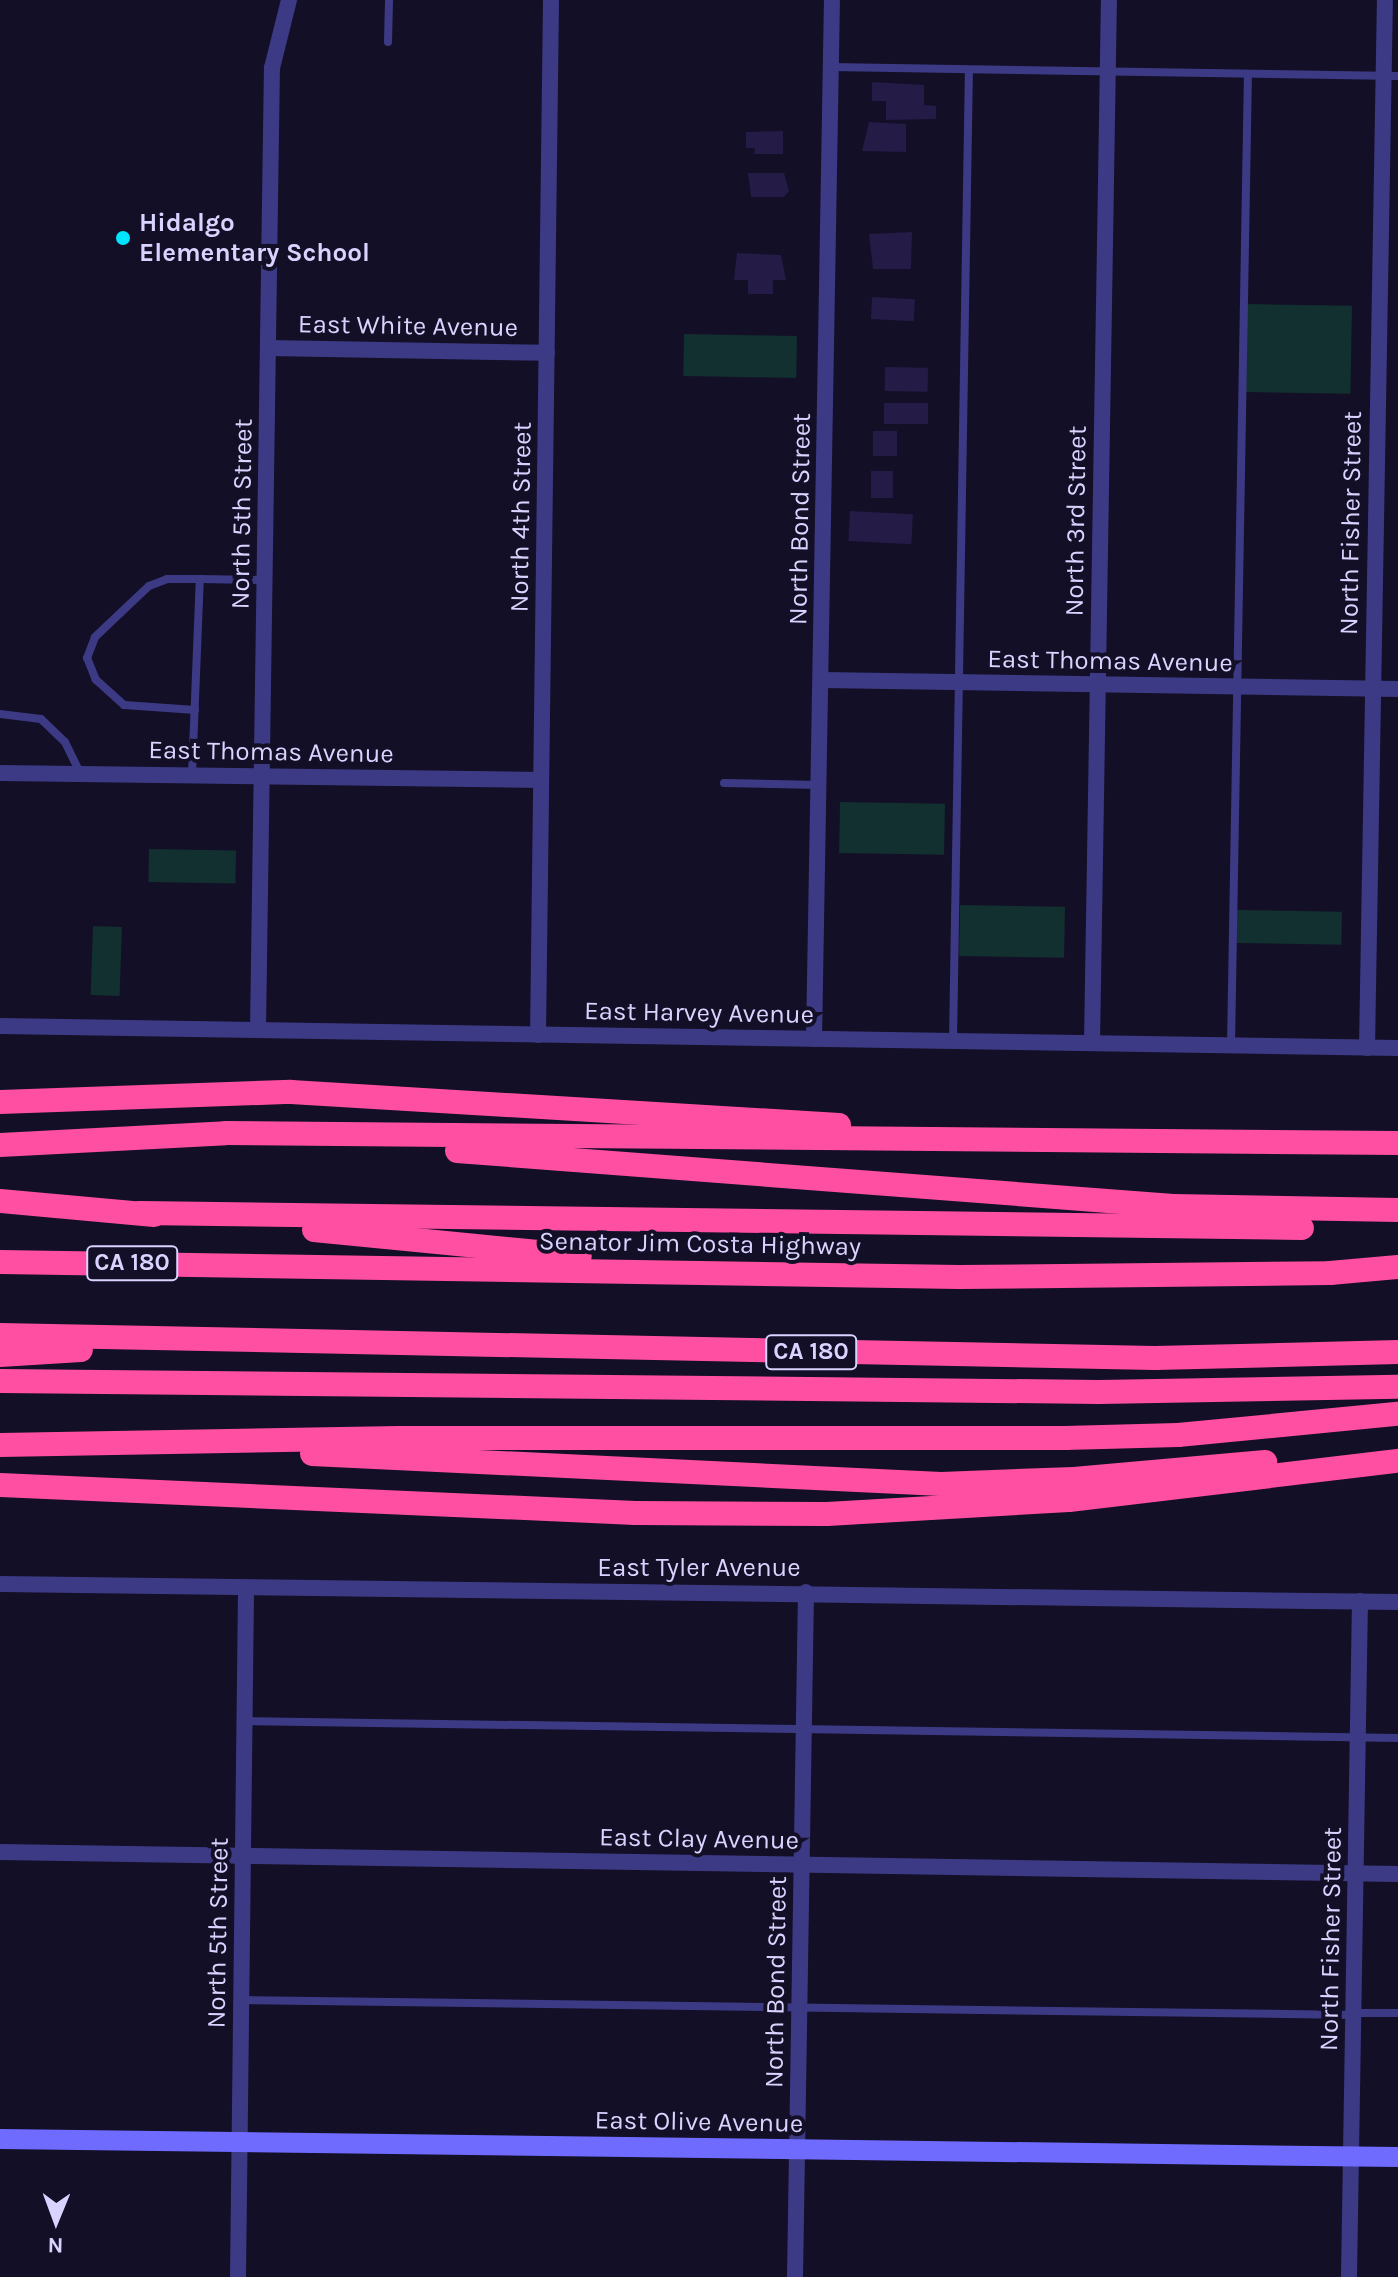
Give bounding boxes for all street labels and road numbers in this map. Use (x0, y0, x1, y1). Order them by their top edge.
street label: East White Avenue (298, 308, 518, 344)
street label: North Fisher Street (1333, 411, 1369, 635)
street label: North Bond Street (783, 413, 817, 625)
street label: North 5th Street (225, 418, 259, 610)
street label: North 4th Street (504, 421, 538, 613)
street label: North 3rd Street (1059, 425, 1093, 617)
street label: East Thomas Avenue (987, 643, 1233, 679)
street label: East Thomas Avenue (148, 734, 394, 770)
street label: East Harvey Avenue (584, 995, 814, 1031)
street label: Senator Jim Costa Highway (539, 1226, 861, 1262)
road number: CA 180 (86, 1243, 178, 1283)
road number: CA 180 (765, 1332, 857, 1372)
street label: East Tyler Avenue (597, 1552, 801, 1584)
street label: East Clay Avenue (599, 1822, 799, 1856)
street label: North Fisher Street (1313, 1827, 1349, 2051)
street label: North 5th Street (201, 1837, 235, 2029)
street label: North Bond Street (759, 1876, 793, 2088)
street label: East Olive Avenue (594, 2105, 804, 2139)

